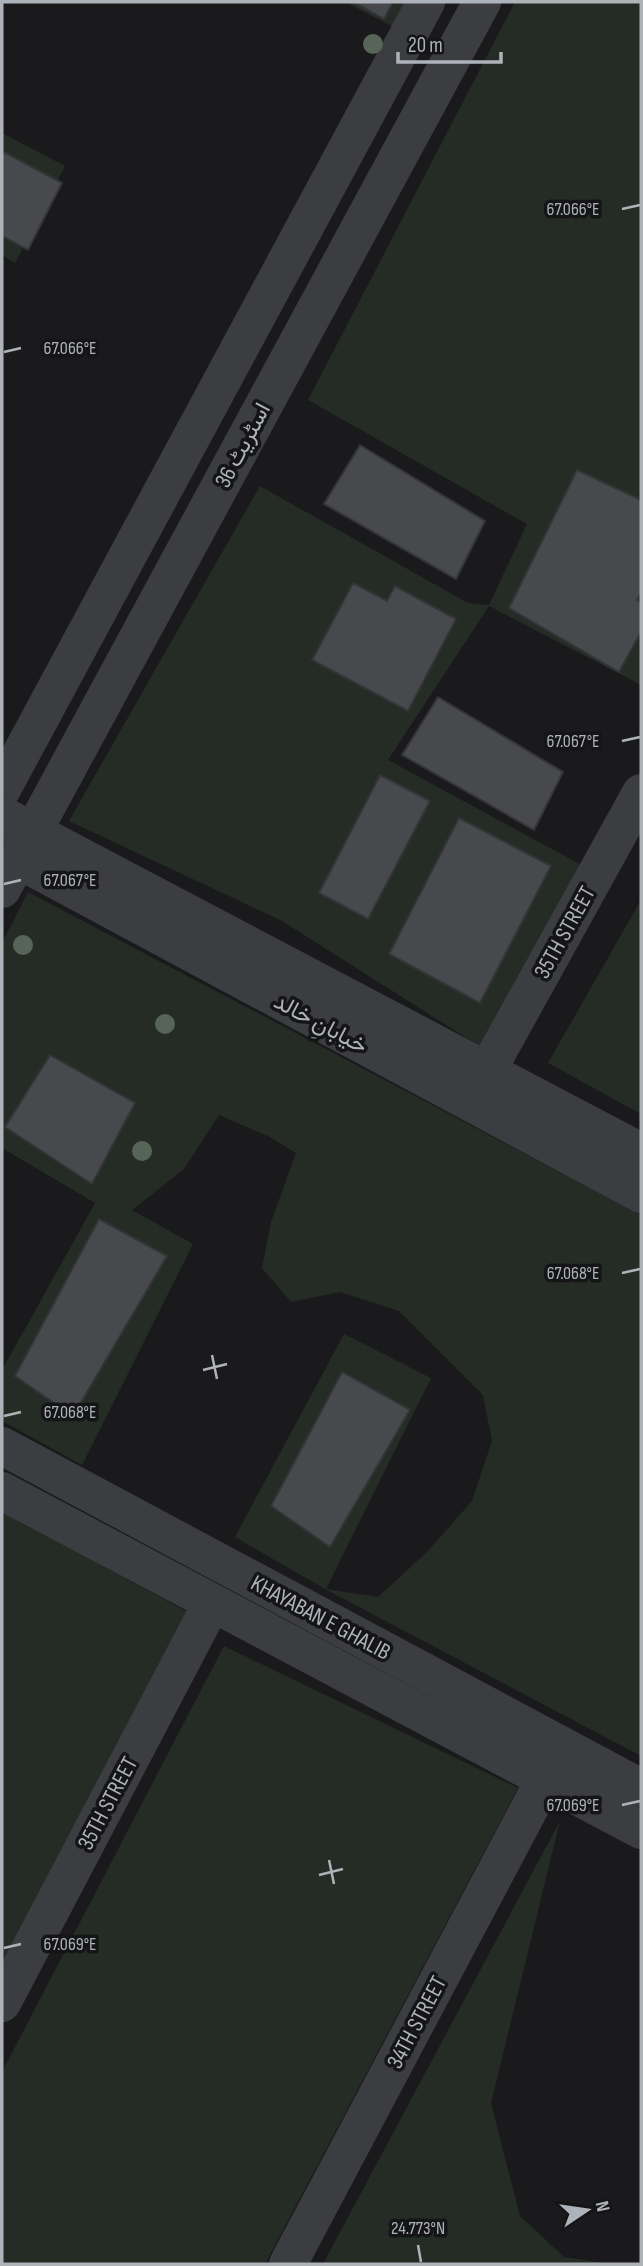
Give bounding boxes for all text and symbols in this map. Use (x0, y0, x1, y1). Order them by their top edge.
scale bar (398, 21, 501, 65)
text: 20 m (408, 33, 443, 58)
text: 67.066°E (547, 199, 599, 220)
text: 67.066°E (44, 338, 96, 359)
street label: اسٹریٹ 36 (209, 398, 277, 493)
text: 67.067°E (547, 731, 599, 752)
text: 67.067°E (44, 870, 96, 891)
street label: 35TH STREET (528, 881, 602, 984)
street label: خیابانِ خالد (267, 988, 372, 1063)
text: 67.068°E (547, 1263, 599, 1284)
text: 67.068°E (44, 1402, 96, 1423)
street label: KHAYABAN E GHALIB (246, 1569, 395, 1666)
street label: 35TH STREET (72, 1752, 144, 1855)
text: 67.069°E (547, 1795, 599, 1816)
text: 67.069°E (44, 1934, 96, 1955)
street label: 34TH STREET (381, 1971, 453, 2074)
north arrow (552, 2175, 622, 2245)
text: N (590, 2199, 614, 2214)
text: 24.773°N (391, 2218, 445, 2239)

